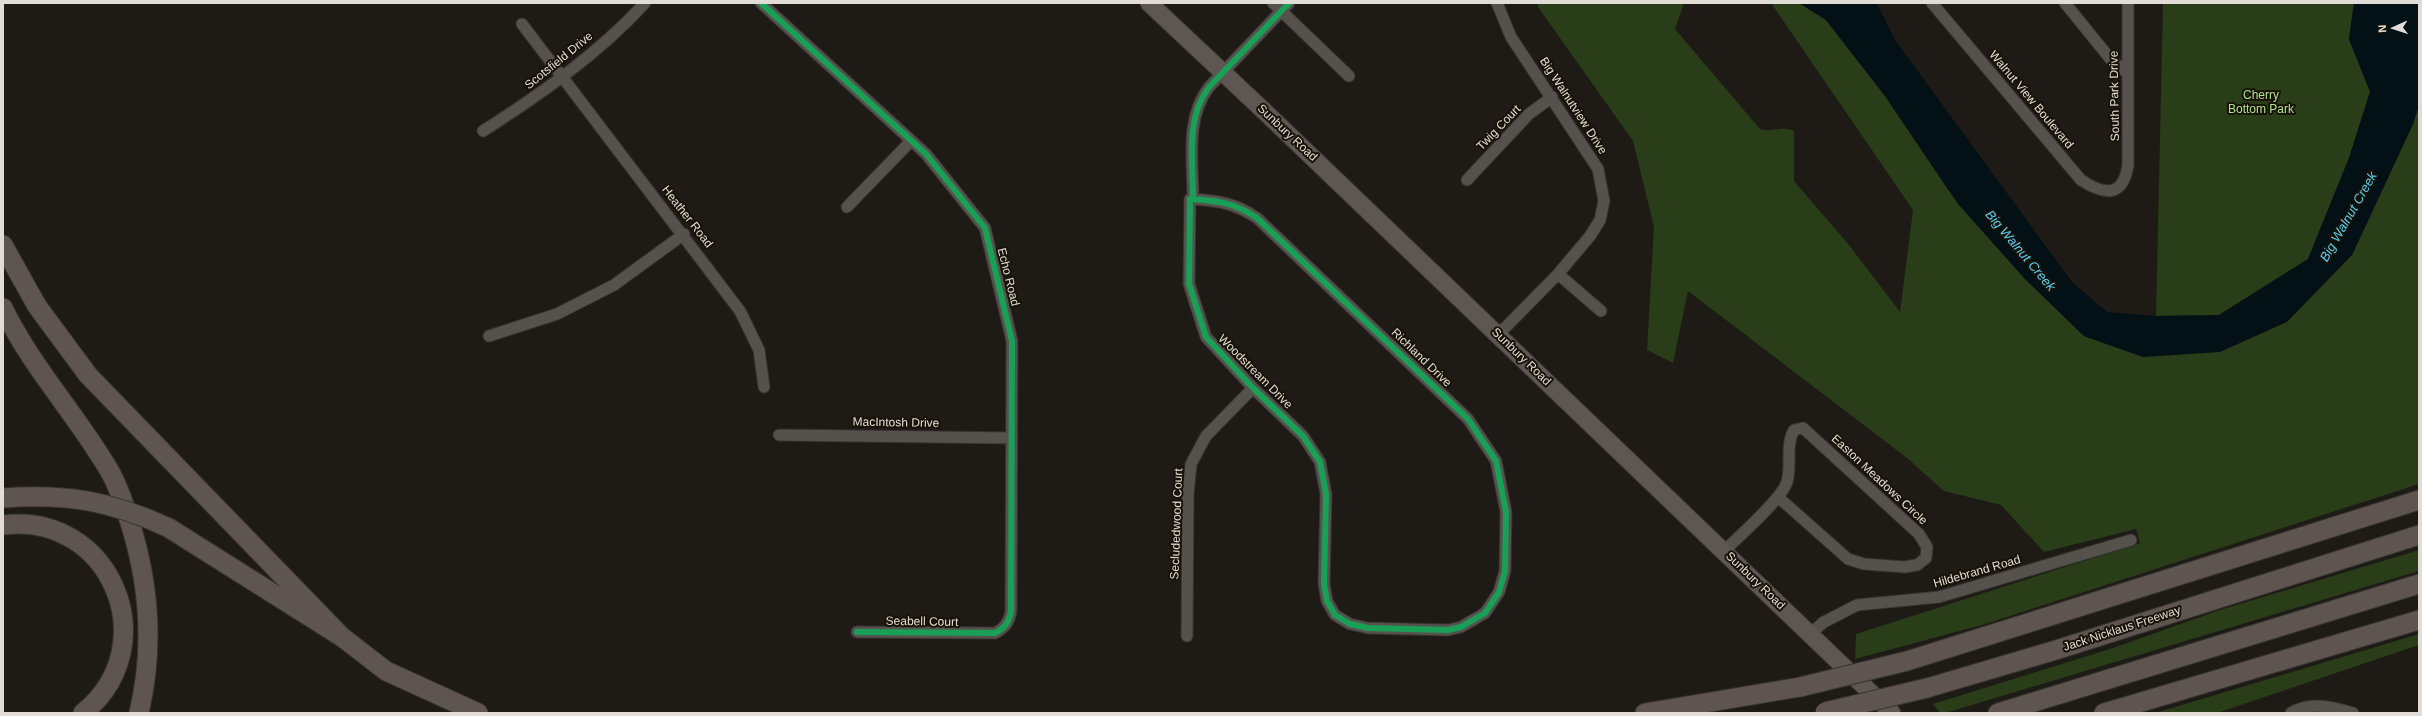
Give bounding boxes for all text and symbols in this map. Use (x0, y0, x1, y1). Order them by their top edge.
north arrow (2374, 8, 2414, 48)
text: N (2376, 24, 2388, 33)
street label: Scotsfield Drive (522, 29, 596, 93)
street label: Walnut View Boulevard (1986, 48, 2076, 152)
street label: South Park Drive (2107, 51, 2123, 141)
street label: Big Walnutview Drive (1536, 55, 1610, 157)
park label: Cherry Bottom Park (2228, 89, 2294, 117)
street label: Sunbury Road (1254, 102, 1320, 164)
street label: Twig Court (1474, 102, 1524, 154)
water label: Big Walnut Creek (2317, 169, 2381, 265)
street label: Heather Road (658, 183, 716, 251)
water label: Big Walnut Creek (1982, 207, 2058, 295)
street label: Echo Road (994, 246, 1022, 308)
street label: Sunbury Road (1488, 325, 1554, 389)
street label: Richland Drive (1388, 326, 1454, 390)
street label: Woodstream Drive (1215, 332, 1295, 412)
street label: MacIntosh Drive (853, 415, 939, 431)
street label: Easton Meadows Circle (1828, 432, 1930, 528)
street label: Secludedwood Court (1168, 468, 1186, 580)
street label: Sunbury Road (1722, 549, 1788, 613)
street label: Hildebrand Road (1932, 553, 2022, 591)
street label: Jack Nicklaus Freeway (2061, 603, 2183, 655)
street label: Seabell Court (886, 614, 958, 630)

